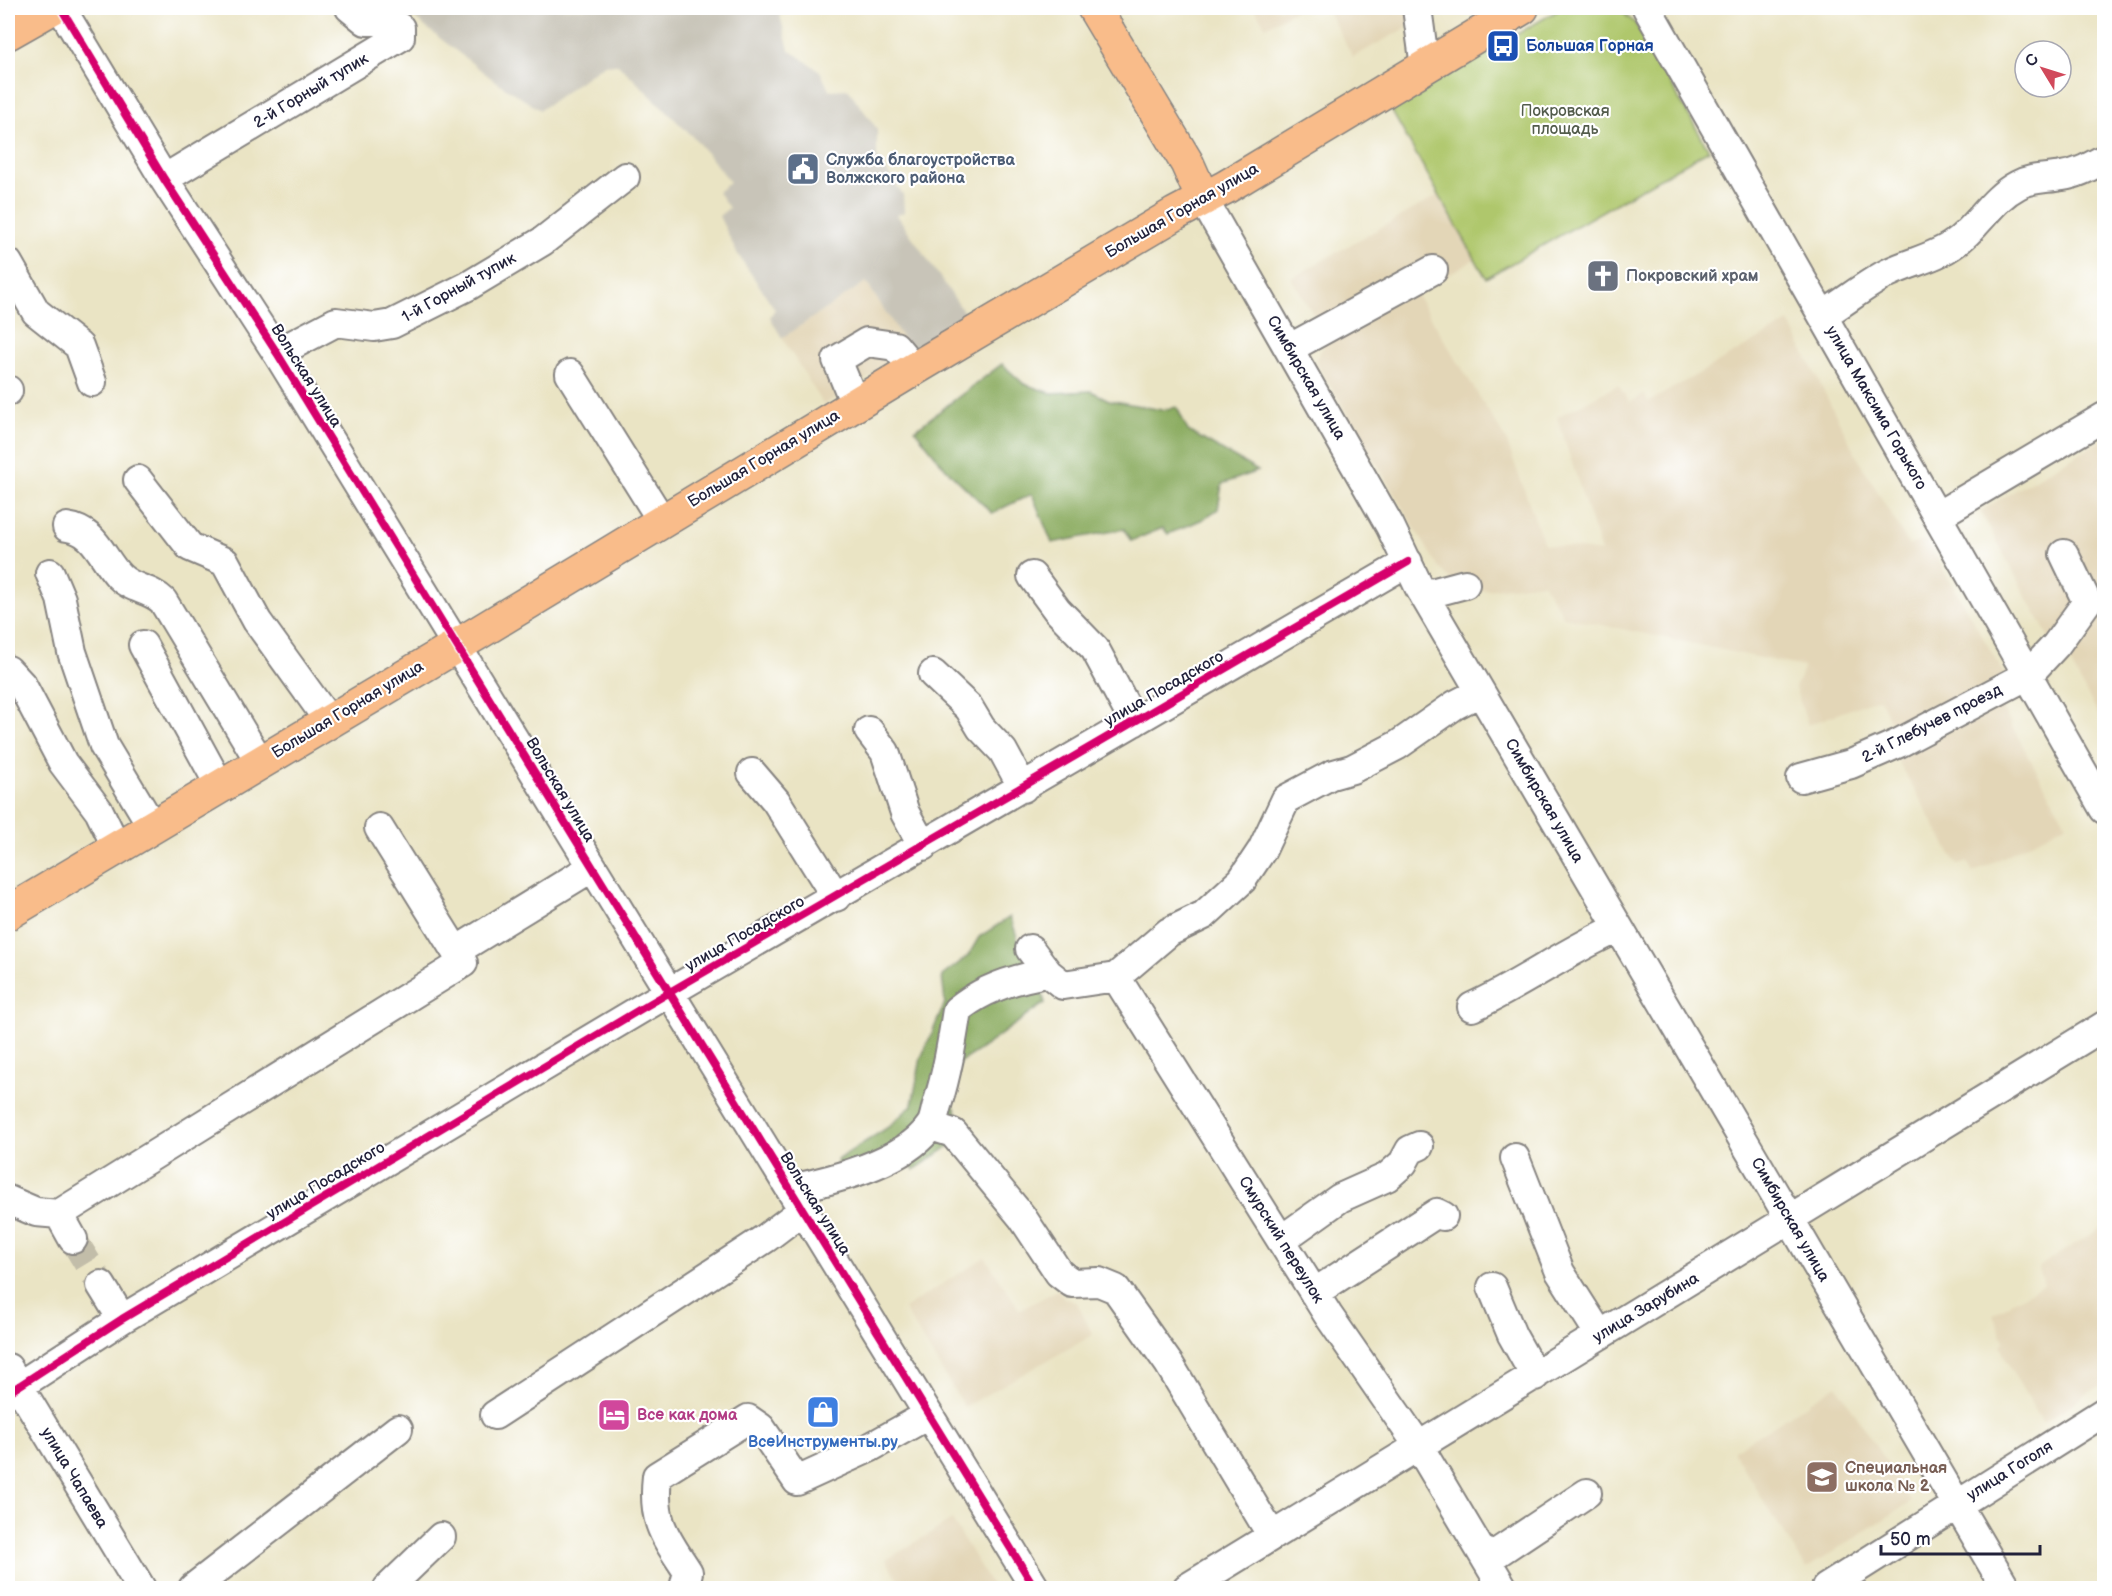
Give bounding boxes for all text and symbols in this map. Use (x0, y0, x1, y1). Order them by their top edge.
bus stop icon: Большая Горная (1485, 28, 1521, 64)
place label: Большая Горная (1526, 37, 1654, 56)
north arrow (2013, 39, 2073, 99)
street label: 2-й Горный тупик (250, 49, 372, 133)
text: С (2021, 50, 2043, 71)
park label: Покровская площадь (1520, 102, 1610, 139)
public building icon: Служба благоустройства Волжского района (785, 151, 821, 187)
place label: Служба благоустройства Волжского района (826, 151, 1015, 188)
street label: Большая Горная улица (1102, 159, 1262, 263)
street label: 1-й Горный тупик (399, 249, 520, 327)
church icon: Покровский храм (1585, 258, 1621, 294)
place label: Покровский храм (1626, 267, 1759, 286)
street label: Симбирская улица (1263, 313, 1350, 444)
street label: Вольская улица (267, 321, 346, 432)
street label: улица Максима Горького (1821, 323, 1931, 493)
street label: Большая Горная улица (685, 406, 844, 512)
street label: улица Посадского (1101, 647, 1227, 731)
street label: Большая Горная улица (269, 657, 428, 763)
street label: 2-й Глебучев проезд (1859, 680, 2005, 768)
street label: Вольская улица (521, 734, 599, 846)
street label: Симбирская улица (1501, 736, 1588, 867)
street label: улица Посадского (682, 892, 808, 976)
street label: улица Посадского (263, 1138, 389, 1224)
street label: Вольская улица (776, 1149, 855, 1260)
street label: Симбирская улица (1747, 1155, 1834, 1286)
street label: Смурский переулок (1234, 1173, 1328, 1307)
street label: улица Зарубина (1590, 1269, 1703, 1347)
shop icon: ВсеИнструменты.ру (805, 1394, 841, 1430)
hotel icon: Все как дома (596, 1397, 632, 1433)
place label: Все как дома (637, 1406, 738, 1425)
street label: улица Чапаева (36, 1424, 112, 1532)
place label: ВсеИнструменты.ру (748, 1433, 898, 1452)
street label: улица Гоголя (1963, 1437, 2057, 1505)
school or university icon: Специальная школа № 2 (1804, 1459, 1840, 1495)
place label: Специальная школа № 2 (1845, 1459, 1947, 1496)
scale bar (1881, 1518, 2040, 1556)
text: 50 m (1890, 1529, 1931, 1550)

